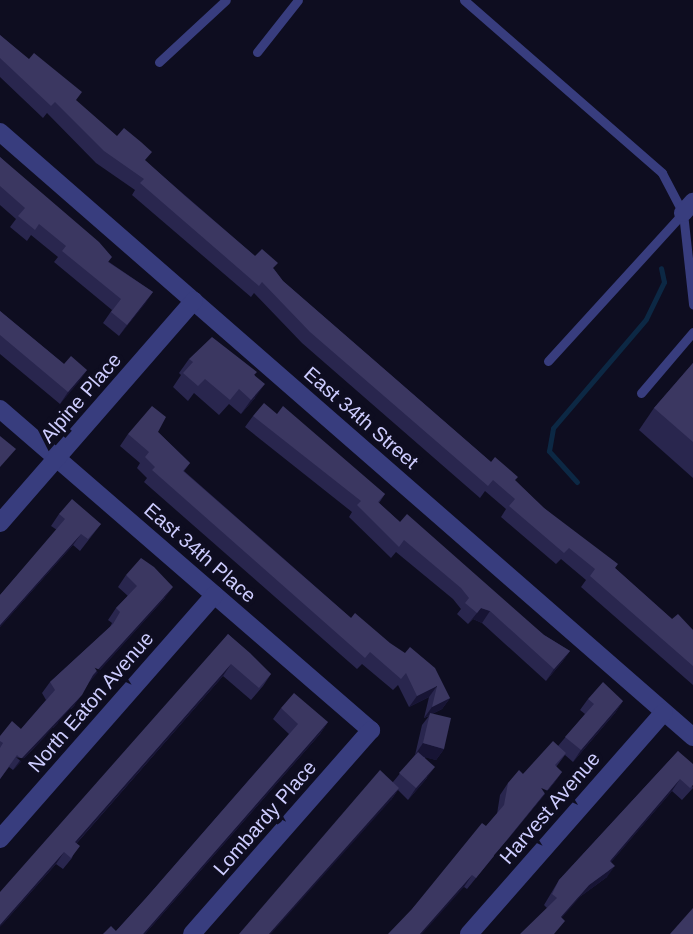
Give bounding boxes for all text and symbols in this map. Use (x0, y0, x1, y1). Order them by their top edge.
street label: Alpine Place (35, 348, 127, 448)
street label: East 34th Street (299, 362, 423, 474)
street label: East 34th Place (139, 498, 261, 608)
street label: North Eaton Avenue (23, 626, 159, 778)
street label: Harvest Avenue (494, 747, 606, 869)
street label: Lombardy Place (209, 756, 321, 880)

